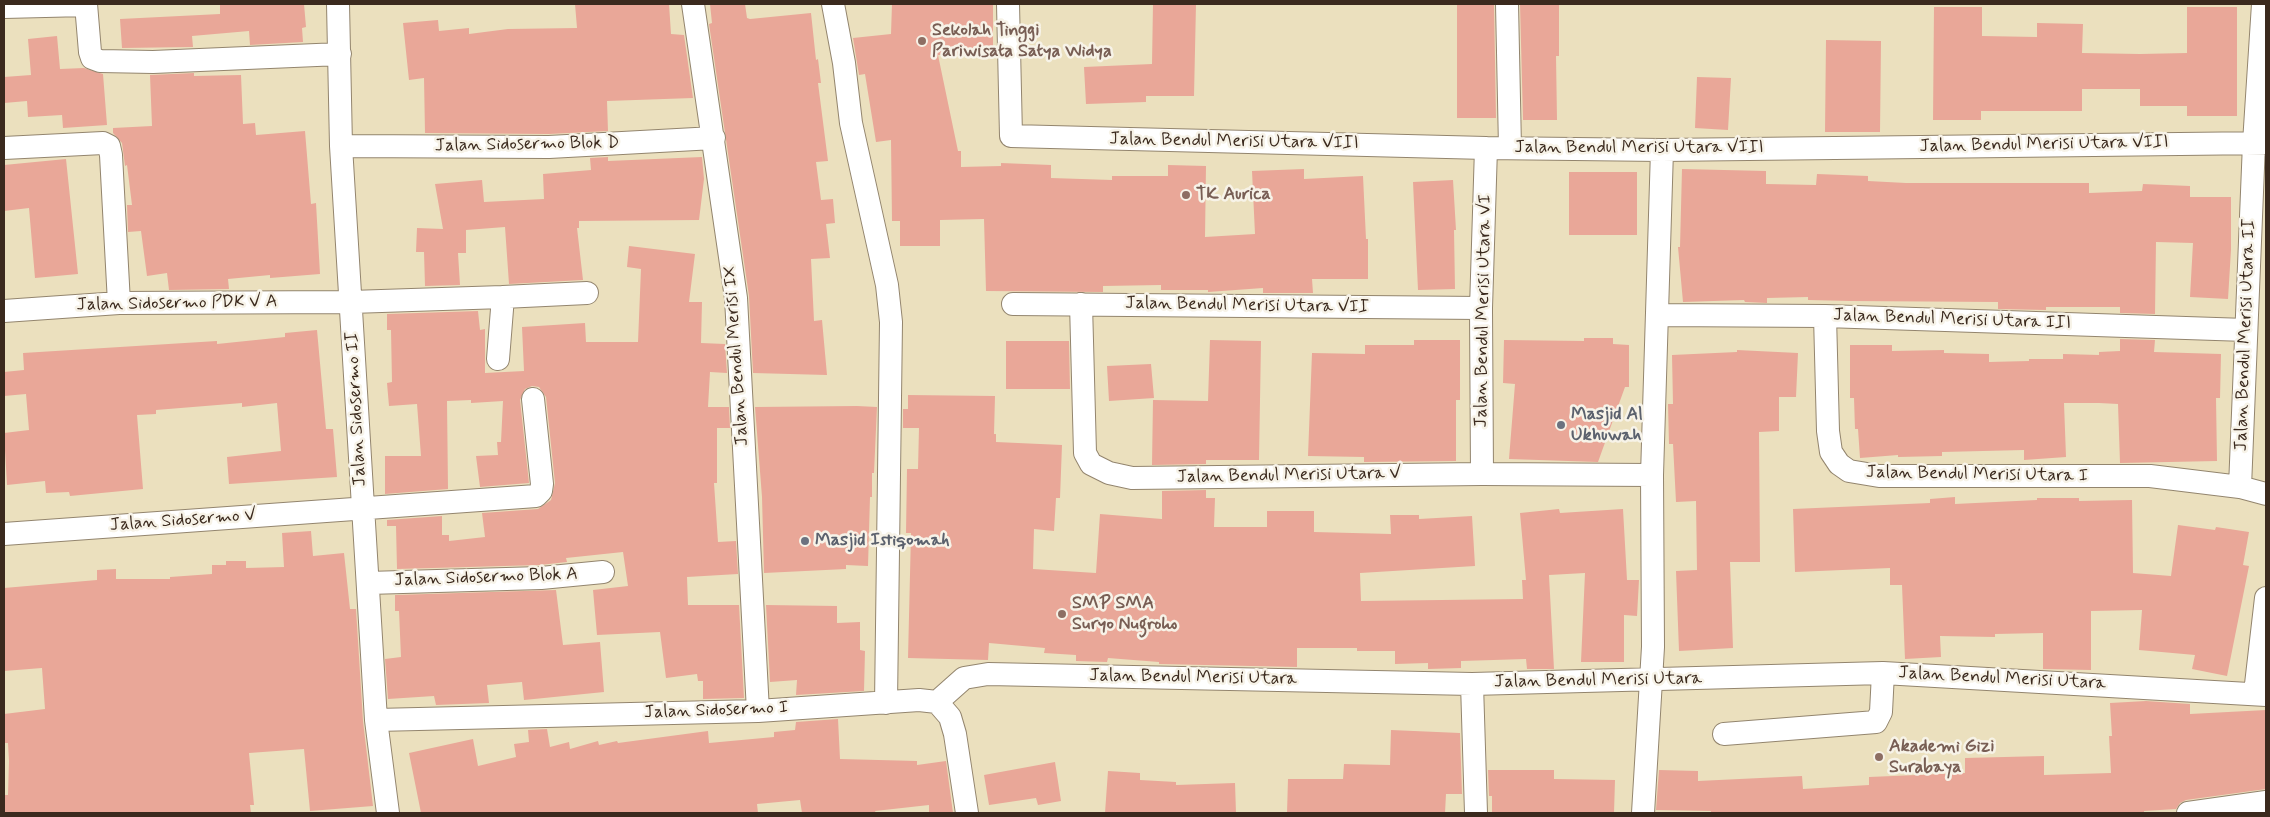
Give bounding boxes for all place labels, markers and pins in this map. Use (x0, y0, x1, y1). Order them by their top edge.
place label: Sekolah Tinggi Pariwisata Satya Widya (932, 20, 1112, 62)
marker: Sekolah Tinggi Pariwisata Satya Widya (916, 35, 928, 47)
place label: TK Aurica (1196, 184, 1271, 206)
marker: TK Aurica (1180, 189, 1192, 201)
place label: Masjid Al Ukhuwah (1571, 404, 1643, 446)
marker: Masjid Al Ukhuwah (1555, 419, 1567, 431)
place label: Masjid Istiqomah (815, 530, 950, 552)
marker: Masjid Istiqomah (799, 535, 811, 547)
place label: SMP SMA Suryo Nugroho (1072, 593, 1177, 636)
marker: SMP SMA Suryo Nugroho (1056, 608, 1068, 620)
place label: Akademi Gizi Surabaya (1889, 736, 1994, 779)
marker: Akademi Gizi Surabaya (1873, 751, 1885, 763)

